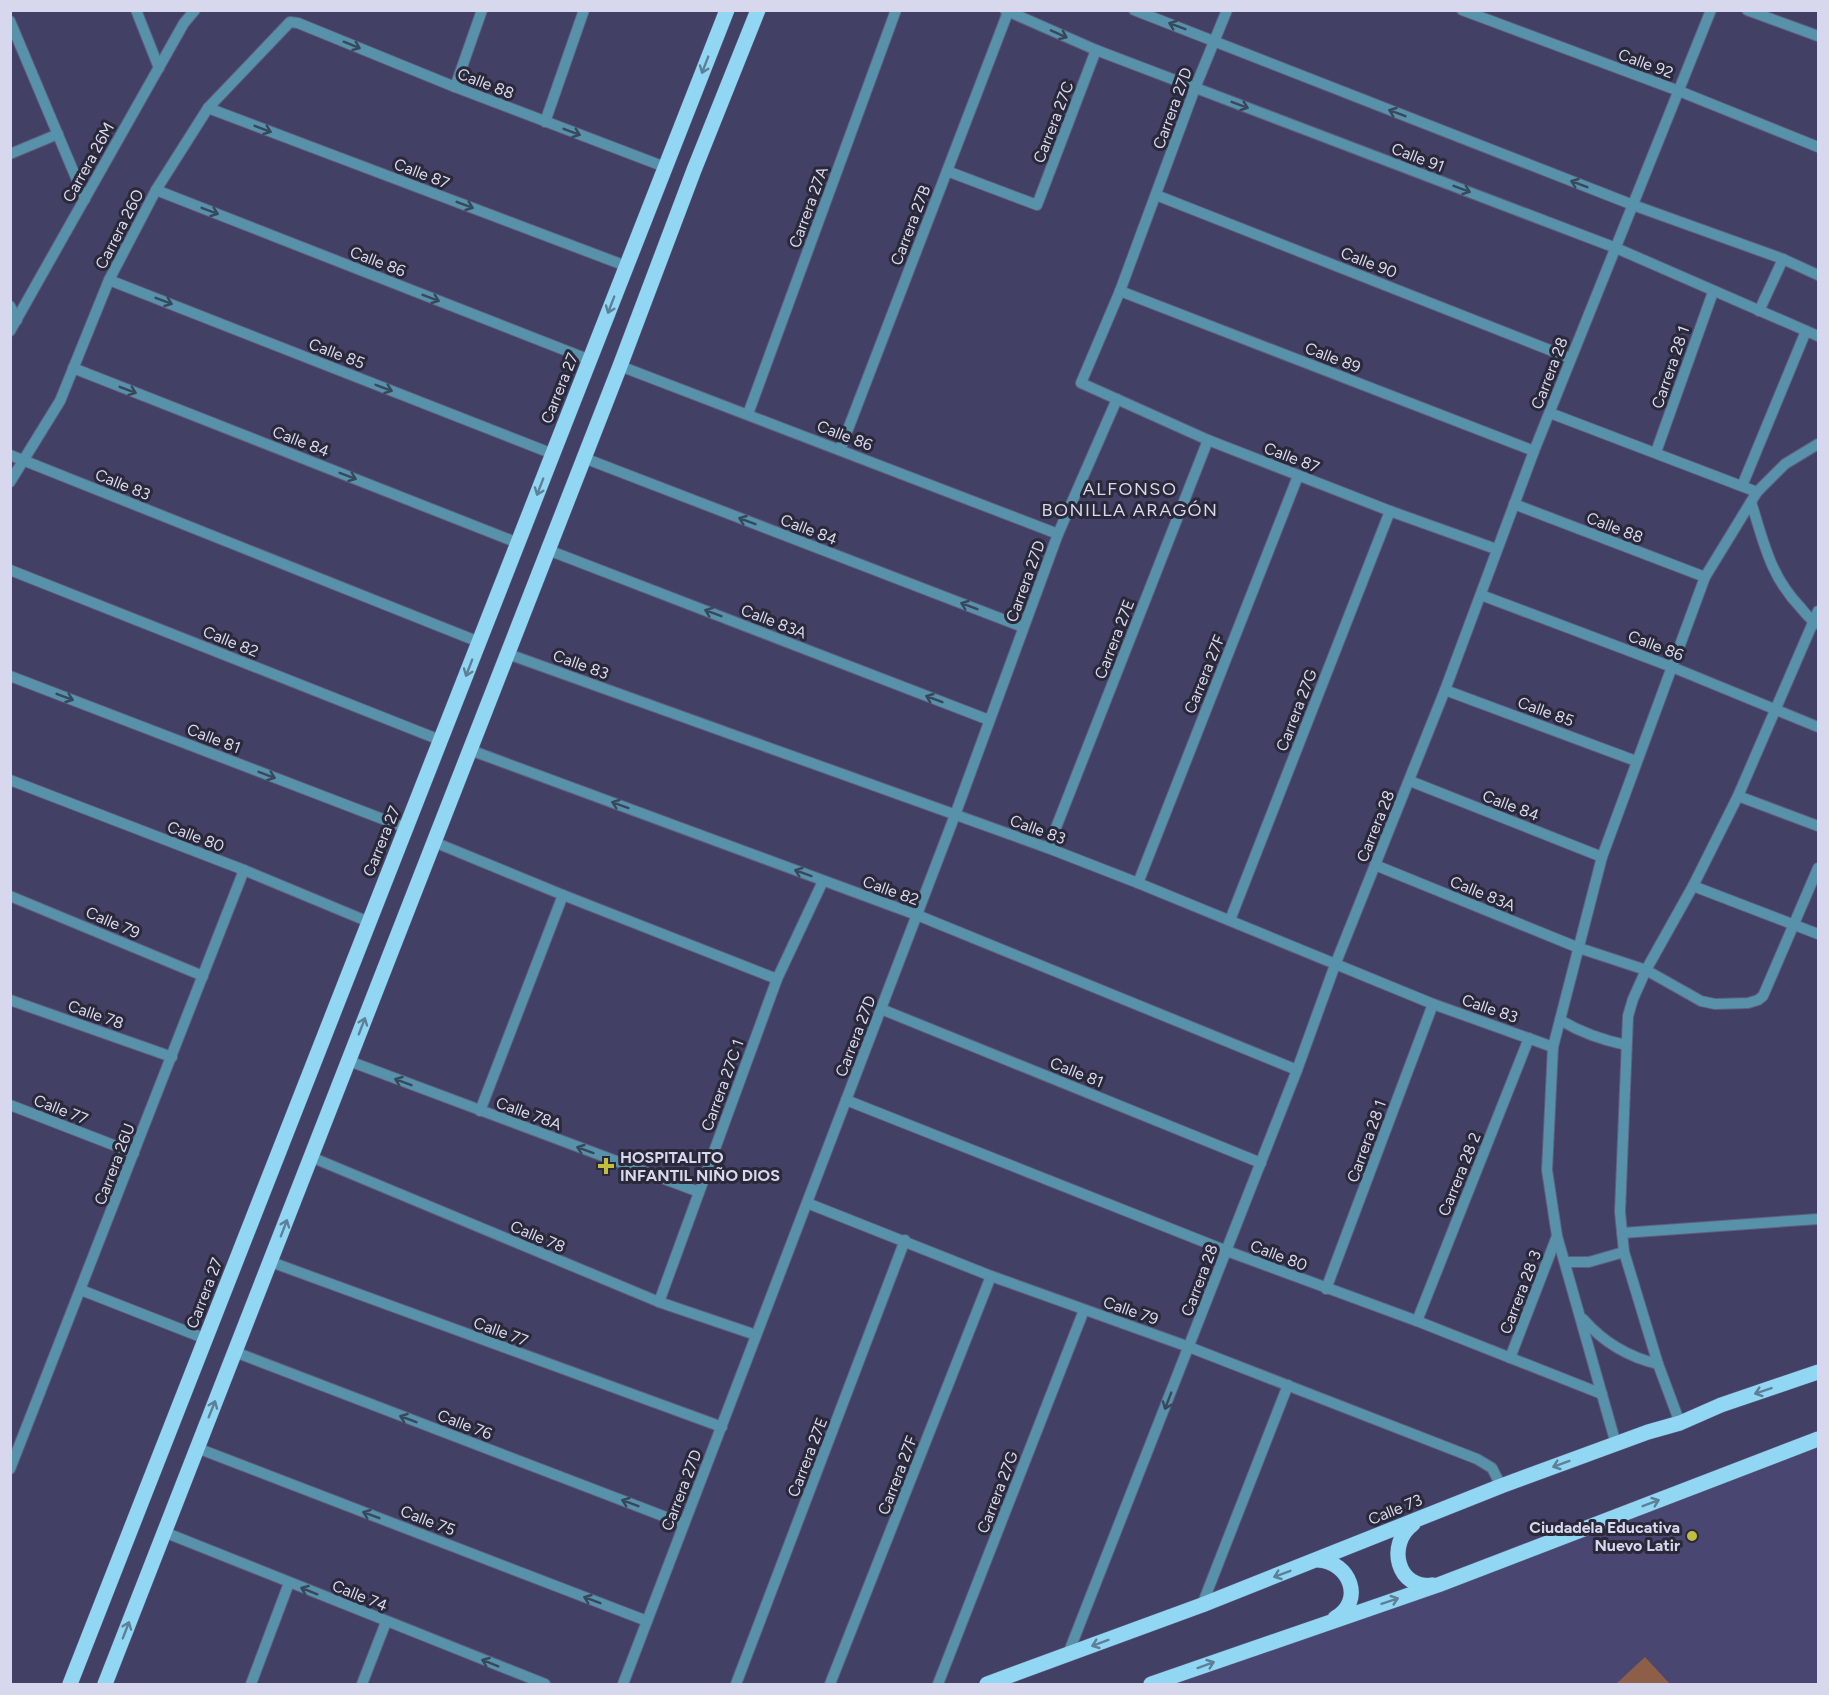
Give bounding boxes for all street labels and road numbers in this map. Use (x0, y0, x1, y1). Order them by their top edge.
street label: Calle 92 (1616, 45, 1676, 82)
street label: Calle 88 (455, 64, 517, 103)
street label: Carrera 27D (1149, 65, 1196, 152)
street label: Carrera 27C (1029, 79, 1078, 166)
street label: Carrera 26M (59, 119, 118, 205)
street label: Calle 91 (1389, 139, 1447, 176)
street label: Calle 87 (391, 154, 453, 193)
street label: Carrera 27A (785, 164, 832, 250)
street label: Carrera 27B (887, 182, 934, 268)
street label: Carrera 26O (91, 186, 148, 272)
street label: Calle 86 (347, 242, 408, 281)
street label: Calle 90 (1338, 243, 1400, 282)
street label: Carrera 28 1 (1647, 323, 1693, 411)
street label: Calle 85 (306, 334, 368, 373)
street label: Carrera 28 (1527, 335, 1572, 412)
street label: Calle 89 (1302, 338, 1363, 377)
street label: Carrera 27 (537, 350, 582, 426)
street label: Calle 86 (814, 416, 875, 455)
street label: Calle 84 (270, 422, 332, 461)
street label: Calle 87 (1261, 438, 1323, 477)
street label: Calle 83 (92, 465, 153, 504)
street label: Calle 88 (1584, 508, 1646, 547)
street label: Calle 84 (778, 510, 840, 549)
street label: Carrera 27D (1002, 538, 1049, 625)
street label: Carrera 27E (1091, 597, 1138, 682)
street label: Calle 83A (738, 600, 809, 643)
street label: Calle 82 (200, 622, 261, 661)
street label: Calle 86 (1625, 626, 1686, 665)
street label: Carrera 27F (1180, 632, 1229, 716)
street label: Calle 83 (550, 646, 611, 683)
street label: Carrera 27G (1272, 666, 1321, 754)
street label: Calle 85 (1515, 693, 1577, 730)
street label: Calle 81 (184, 720, 243, 757)
street label: Calle 84 (1480, 786, 1542, 825)
street label: Carrera 28 (1353, 788, 1398, 865)
street label: Carrera 27 (359, 803, 404, 879)
street label: Calle 83 (1007, 811, 1068, 848)
street label: Calle 80 (165, 817, 227, 856)
street label: Calle 82 (860, 872, 921, 909)
street label: Calle 83A (1447, 872, 1518, 915)
street label: Calle 79 (83, 903, 143, 942)
street label: Calle 83 (1459, 990, 1520, 1027)
street label: Carrera 27D (831, 993, 880, 1079)
street label: Calle 78 (65, 996, 126, 1033)
street label: Carrera 27C 1 (697, 1037, 748, 1134)
street label: Calle 81 (1047, 1053, 1106, 1092)
street label: Calle 77 (31, 1090, 91, 1129)
street label: Calle 78A (493, 1093, 564, 1134)
street label: Carrera 28 1 (1343, 1097, 1390, 1185)
street label: Carrera 26U (90, 1121, 139, 1208)
street label: Carrera 28 2 (1434, 1130, 1485, 1219)
street label: Calle 78 (507, 1216, 568, 1257)
street label: Calle 80 (1248, 1236, 1310, 1275)
street label: Carrera 28 (1177, 1242, 1222, 1319)
street label: Carrera 28 3 (1496, 1248, 1545, 1337)
street label: Carrera 27 (182, 1255, 227, 1331)
street label: Calle 79 (1101, 1292, 1161, 1329)
street label: Calle 77 (471, 1313, 531, 1350)
street label: Calle 76 (435, 1405, 495, 1444)
street label: Carrera 27E (784, 1415, 831, 1500)
street label: Carrera 27F (874, 1433, 921, 1517)
street label: Carrera 27D (657, 1447, 706, 1533)
street label: Carrera 27G (973, 1448, 1022, 1536)
street label: Calle 73 (1365, 1490, 1425, 1529)
street label: Calle 75 (398, 1501, 458, 1540)
street label: Calle 74 (329, 1576, 390, 1615)

